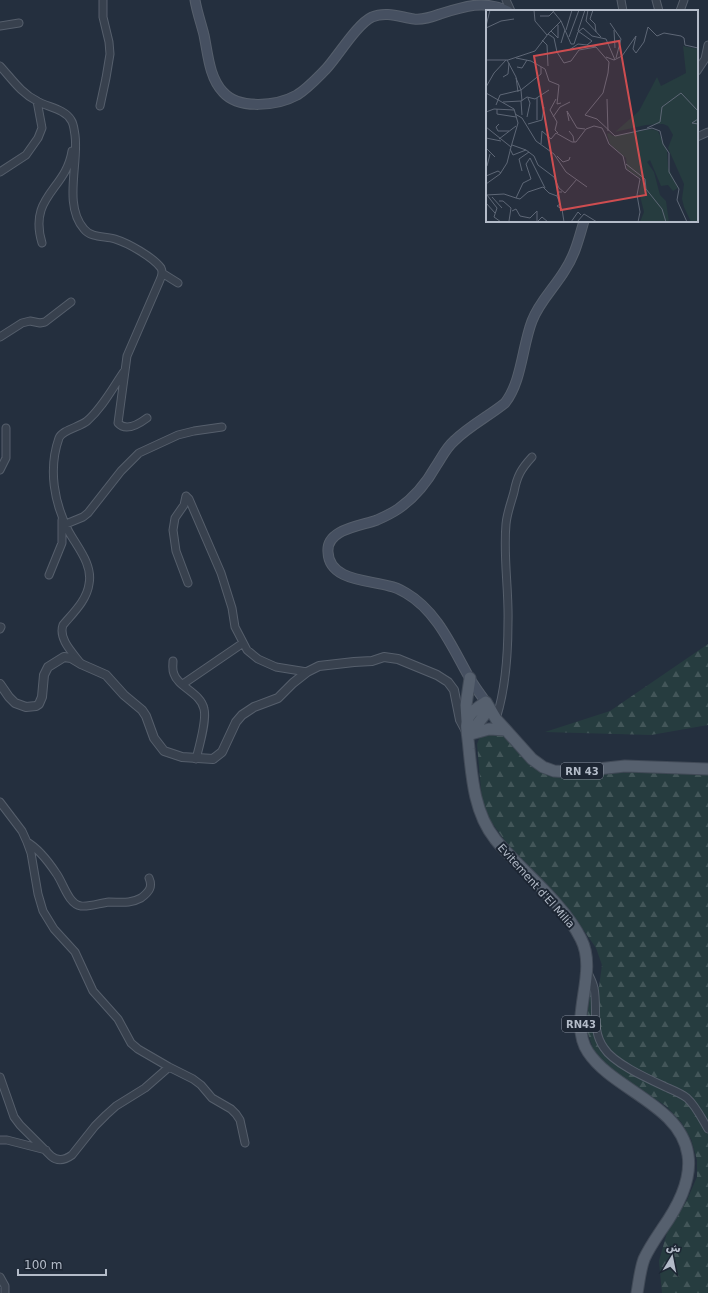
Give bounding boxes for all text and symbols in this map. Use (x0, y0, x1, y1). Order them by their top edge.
inset map (486, 10, 698, 222)
road number: RN 43 (561, 763, 603, 779)
street label: Evitement d'El Milia (495, 841, 577, 931)
road number: RN43 (562, 1016, 600, 1032)
north arrow (652, 1237, 692, 1277)
text: ش (665, 1240, 682, 1255)
scale bar (18, 1251, 106, 1277)
text: 100 m (24, 1258, 62, 1272)

